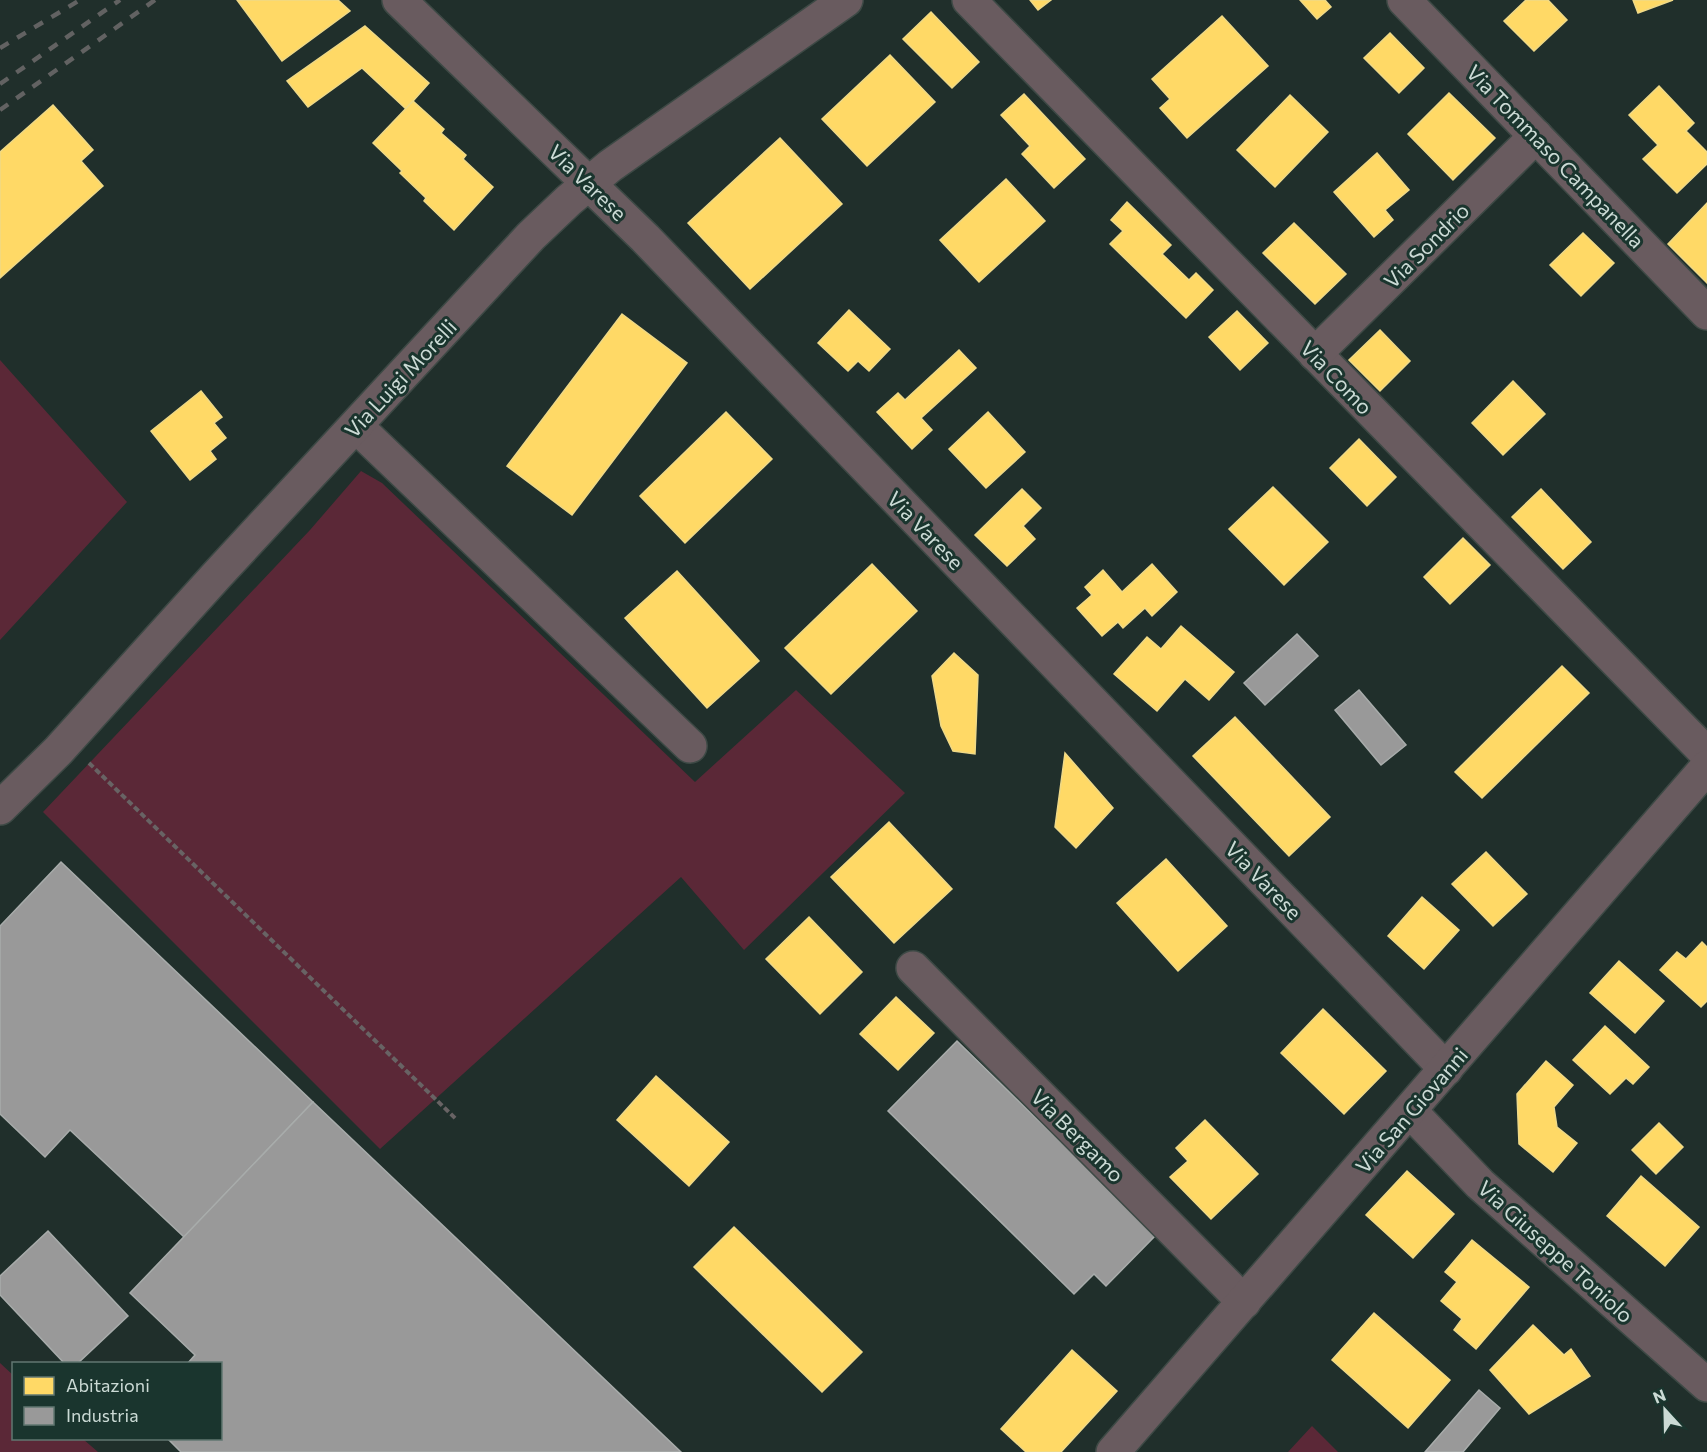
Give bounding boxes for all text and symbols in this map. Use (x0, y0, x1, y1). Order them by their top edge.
street label: Via Tommaso Campanella (1462, 59, 1650, 253)
street label: Via Varese (544, 139, 632, 225)
street label: Via Sondrio (1378, 197, 1474, 293)
street label: Via Luigi Morelli (339, 314, 461, 442)
street label: Via Como (1296, 335, 1378, 419)
street label: Via Varese (883, 486, 969, 574)
street label: Via Varese (1221, 836, 1307, 924)
street label: Via San Giovanni (1350, 1042, 1472, 1178)
street label: Via Bergamo (1026, 1083, 1130, 1187)
street label: Via Giuseppe Toniolo (1473, 1175, 1639, 1327)
legend (12, 1362, 222, 1440)
text: Abitazioni (66, 1374, 150, 1396)
north arrow (1635, 1380, 1695, 1440)
text: N (1650, 1385, 1668, 1407)
text: Industria (66, 1404, 139, 1426)

